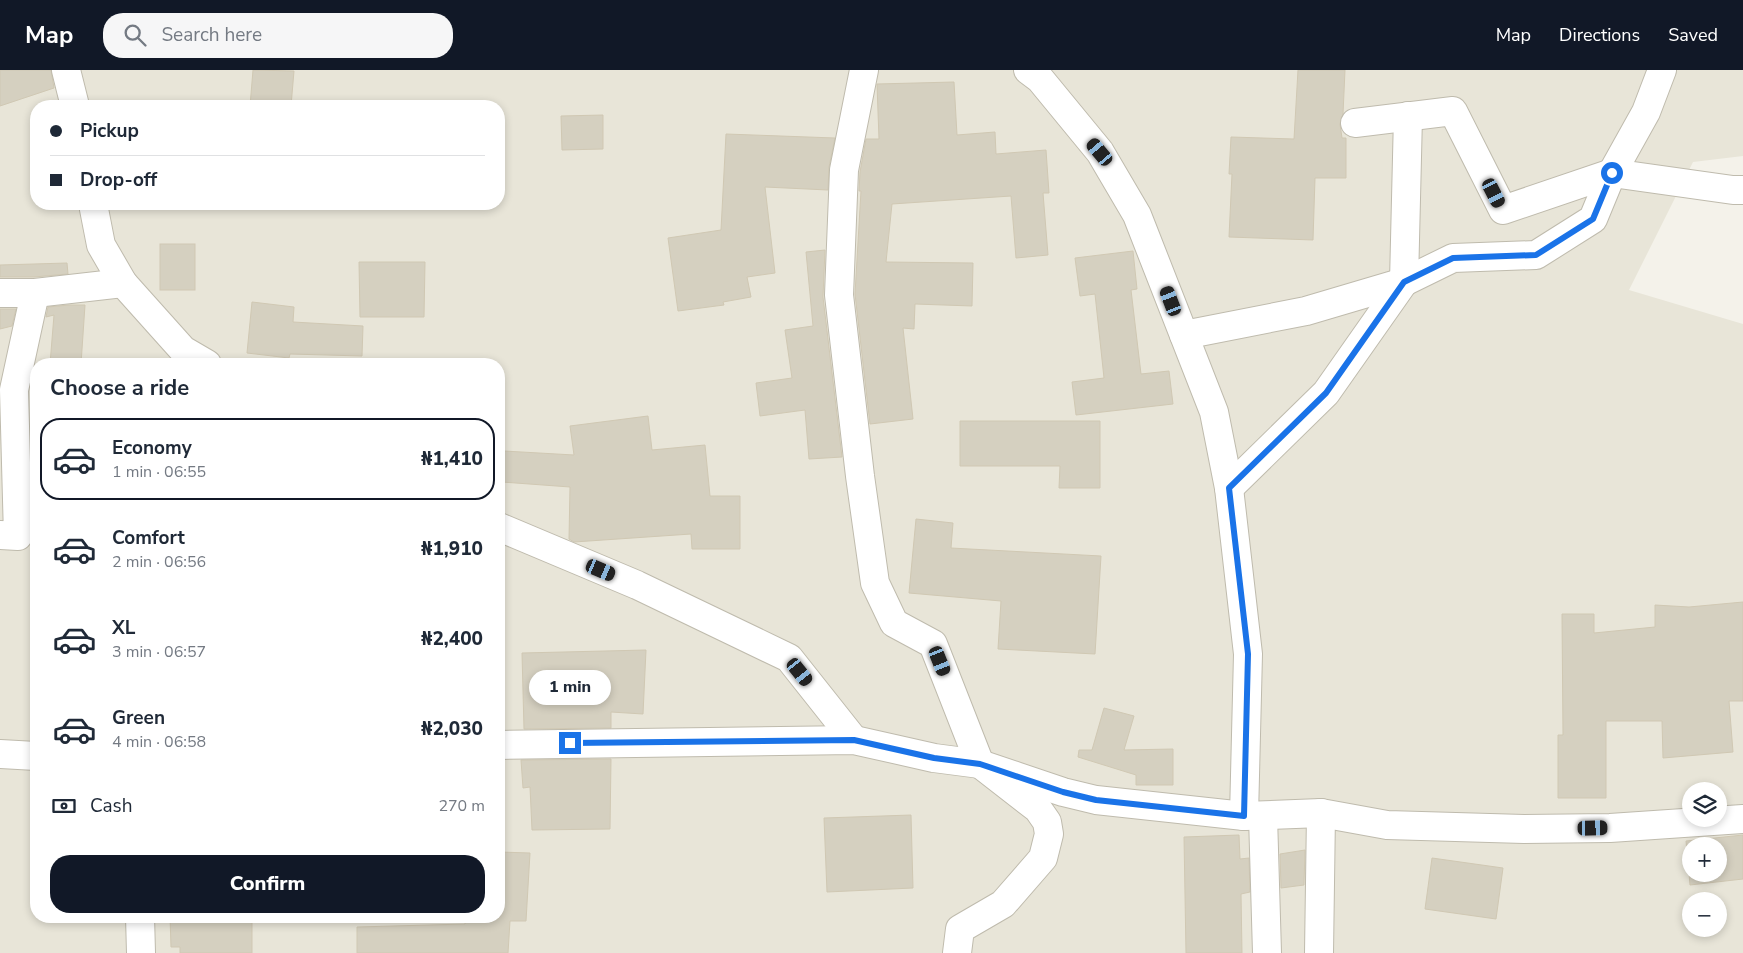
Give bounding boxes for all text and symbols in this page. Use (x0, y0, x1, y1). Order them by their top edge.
search box (103, 13, 453, 58)
text: Map (25, 19, 73, 51)
icon: search (121, 21, 149, 49)
text: Search here (161, 22, 262, 48)
text: Map (1496, 23, 1531, 47)
text: Directions (1559, 23, 1640, 47)
text: Saved (1668, 23, 1718, 47)
text: Pickup (80, 118, 139, 144)
car (1084, 136, 1115, 168)
route start (1601, 162, 1623, 184)
text: Drop-off (80, 167, 157, 193)
car (1480, 176, 1507, 210)
car (1158, 284, 1183, 318)
text: Choose a ride (50, 373, 189, 403)
text: Economy (112, 435, 192, 461)
icon: car (52, 437, 97, 482)
text: ₦1,410 (421, 446, 483, 472)
text: 1 min · 06:55 (112, 461, 206, 483)
text: Comfort (112, 525, 185, 551)
icon: car (52, 527, 97, 572)
text: ₦1,910 (421, 536, 483, 562)
text: 2 min · 06:56 (112, 551, 206, 573)
car (584, 557, 617, 583)
text: XL (112, 615, 135, 641)
icon: car (52, 617, 97, 662)
text: ₦2,400 (421, 626, 483, 652)
text: 3 min · 06:57 (112, 641, 206, 663)
car (927, 644, 952, 678)
car (784, 656, 815, 688)
callout: 1 min (529, 670, 611, 706)
text: 1 min (549, 676, 591, 698)
text: Green (112, 705, 165, 731)
icon: car (52, 707, 97, 752)
text: ₦2,030 (421, 716, 483, 742)
text: 4 min · 06:58 (112, 731, 206, 753)
route end (559, 732, 581, 754)
map controls (1682, 782, 1727, 937)
button: layers (1682, 782, 1727, 827)
icon: cash (50, 792, 78, 820)
text: Cash (90, 793, 132, 819)
text: 270 m (438, 795, 485, 817)
car (1577, 820, 1608, 836)
button: + (1682, 837, 1727, 882)
button: Confirm (50, 855, 485, 913)
button: − (1682, 892, 1727, 937)

